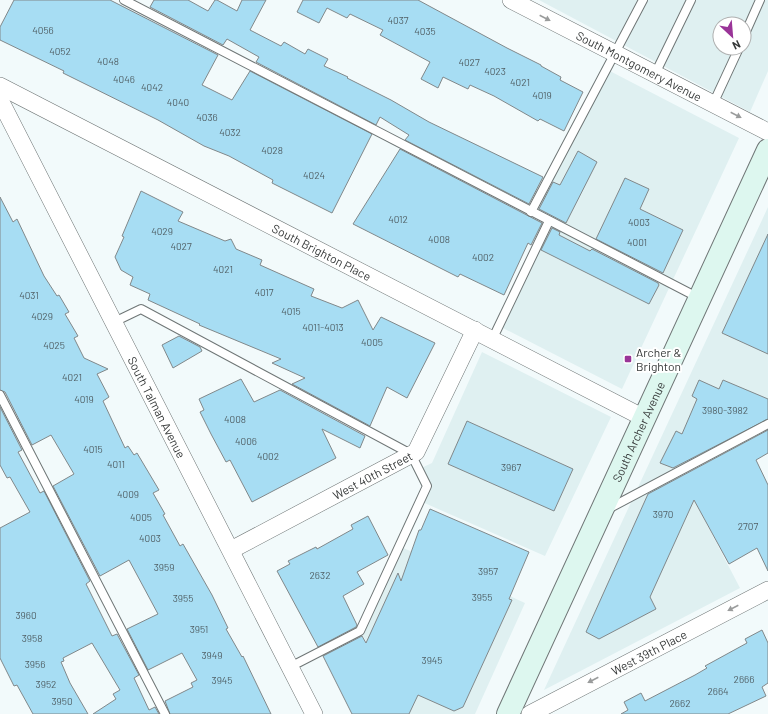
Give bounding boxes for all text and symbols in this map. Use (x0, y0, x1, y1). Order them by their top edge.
house number: 4037 (387, 14, 409, 26)
one-way arrow (540, 15, 551, 21)
north arrow (712, 16, 752, 56)
house number: 4056 (32, 24, 54, 36)
house number: 4035 (414, 25, 436, 37)
street label: South Montgomery Avenue (574, 28, 704, 104)
text: N (730, 38, 743, 53)
house number: 4052 (49, 45, 71, 57)
house number: 4048 (97, 55, 119, 67)
house number: 4027 (458, 56, 480, 68)
house number: 4023 (484, 65, 506, 77)
house number: 4046 (113, 73, 135, 85)
house number: 4021 (510, 76, 530, 88)
house number: 4042 (141, 81, 163, 93)
house number: 4019 (532, 89, 552, 101)
house number: 4040 (167, 96, 189, 108)
house number: 4036 (196, 111, 218, 123)
one-way arrow (730, 112, 742, 119)
house number: 4032 (219, 126, 241, 138)
house number: 4028 (261, 144, 283, 156)
house number: 4024 (303, 169, 325, 181)
house number: 4012 (388, 213, 408, 225)
house number: 4003 (628, 216, 650, 228)
street label: South Brighton Place (270, 221, 374, 283)
house number: 4029 (151, 225, 173, 237)
house number: 4008 (428, 233, 450, 245)
house number: 4001 (627, 236, 647, 248)
house number: 4027 (170, 240, 192, 252)
house number: 4002 (472, 251, 494, 263)
house number: 4021 (213, 263, 233, 275)
house number: 4017 (254, 286, 274, 298)
house number: 4031 (19, 289, 39, 301)
house number: 4015 (281, 305, 301, 317)
house number: 4029 (31, 310, 53, 322)
house number: 4011-4013 (302, 321, 344, 333)
house number: 4005 (361, 336, 383, 348)
house number: 4025 (43, 339, 65, 351)
place label: Archer & Brighton (636, 345, 681, 373)
street label: South Talman Avenue (125, 354, 189, 460)
marker: Archer & Brighton (623, 354, 633, 364)
house number: 4021 (62, 371, 82, 383)
street label: South Archer Avenue (609, 379, 667, 484)
house number: 4019 (74, 393, 94, 405)
house number: 3980-3982 (702, 404, 748, 416)
house number: 4008 (224, 413, 246, 425)
house number: 4006 (235, 435, 257, 447)
house number: 4015 (83, 443, 103, 455)
street label: West 40th Street (330, 448, 415, 502)
house number: 4002 (257, 450, 279, 462)
house number: 4011 (107, 458, 125, 470)
house number: 3967 (501, 461, 521, 473)
house number: 4009 (117, 488, 139, 500)
house number: 3970 (653, 508, 673, 520)
house number: 4005 (130, 511, 152, 523)
house number: 2707 (738, 520, 758, 532)
house number: 4003 (139, 532, 161, 544)
house number: 3959 (154, 561, 174, 573)
house number: 3957 (478, 565, 498, 577)
house number: 2632 (309, 569, 331, 581)
house number: 3955 (472, 591, 492, 603)
house number: 3955 (173, 592, 193, 604)
one-way arrow (728, 604, 739, 611)
house number: 3960 (15, 609, 37, 621)
house number: 3951 (190, 623, 208, 635)
street label: West 39th Place (609, 627, 689, 678)
house number: 3958 (22, 632, 42, 644)
house number: 3949 (201, 649, 223, 661)
house number: 3945 (421, 654, 443, 666)
house number: 3956 (25, 658, 45, 670)
house number: 2666 (734, 673, 754, 685)
house number: 3945 (211, 674, 233, 686)
one-way arrow (587, 677, 599, 684)
house number: 3952 (36, 678, 56, 690)
house number: 2664 (707, 685, 729, 697)
house number: 3950 (51, 695, 73, 707)
house number: 2662 (669, 697, 691, 709)

